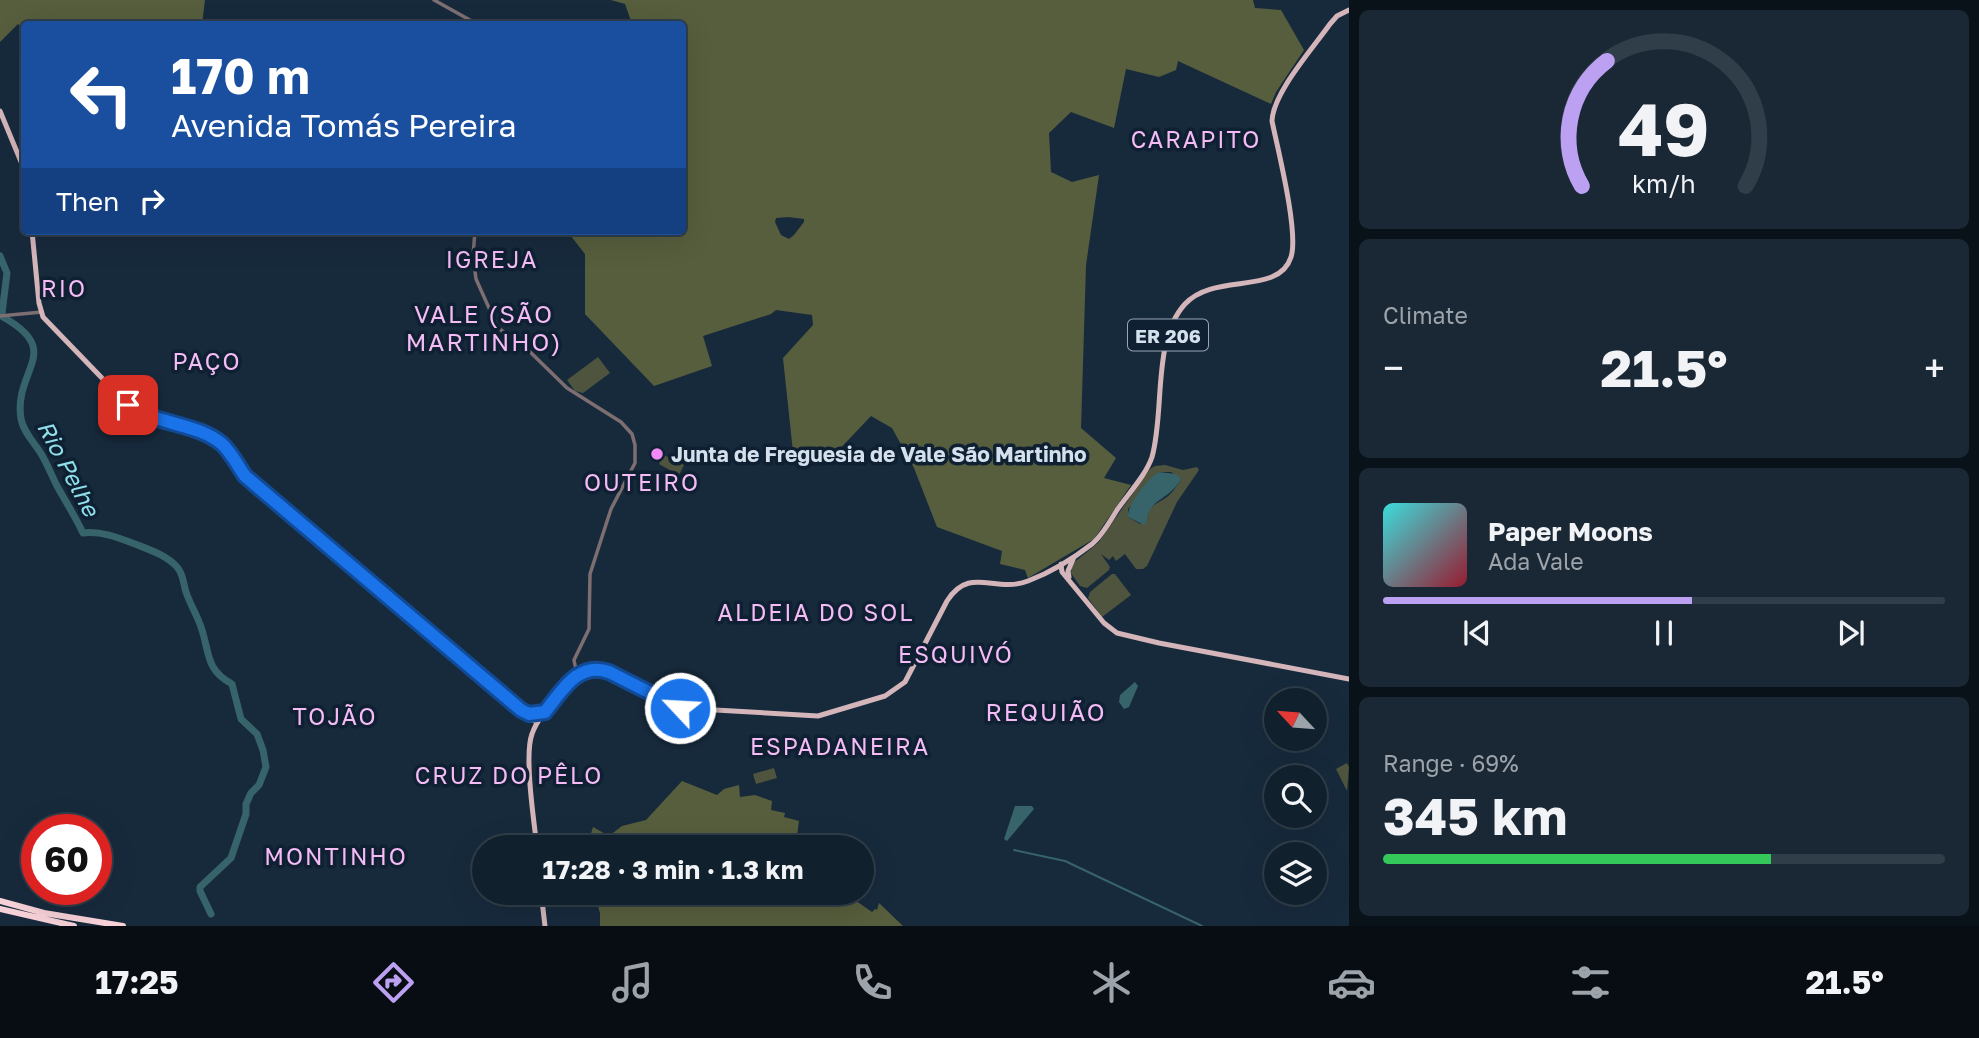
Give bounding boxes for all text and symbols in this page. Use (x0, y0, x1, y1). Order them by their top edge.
text: 170 m (171, 46, 310, 105)
icon: left (56, 49, 147, 140)
text: 49 (1618, 85, 1710, 172)
text: Avenida Tomás Pereira (171, 106, 517, 144)
district label: CARAPITO (1131, 125, 1261, 153)
text: km/h (1632, 167, 1696, 198)
icon: right (133, 182, 171, 220)
text: Then (56, 186, 119, 217)
district label: IGREJA (446, 245, 538, 273)
district label: RIO (41, 274, 87, 302)
district label: VALE (SÃO MARTINHO) (406, 299, 562, 356)
text: Climate (1383, 301, 1468, 329)
road number: ER 206 (1128, 320, 1208, 350)
text: 21.5° (1600, 336, 1728, 398)
text: − (1383, 345, 1404, 390)
text: + (1924, 345, 1945, 390)
district label: PAÇO (173, 347, 241, 375)
pin (98, 375, 158, 435)
icon: arrive (109, 386, 147, 424)
water label: Rio Pelhe (32, 415, 107, 522)
place label: Junta de Freguesia de Vale São Martinho (671, 441, 1087, 467)
marker: Junta de Freguesia de Vale São Martinho (649, 446, 665, 462)
district label: OUTEIRO (584, 468, 700, 496)
text: Paper Moons (1488, 516, 1653, 547)
text: Ada Vale (1488, 547, 1584, 575)
district label: ALDEIA DO SOL (718, 598, 914, 626)
icon: previous (1458, 614, 1496, 652)
icon: pause (1645, 614, 1683, 652)
icon: next (1832, 614, 1870, 652)
district label: ESQUIVÓ (898, 640, 1014, 668)
position arrow (643, 671, 717, 745)
north arrow (1264, 688, 1326, 751)
map controls (1264, 688, 1327, 905)
district label: REQUIÃO (985, 697, 1107, 726)
district label: TOJÃO (293, 702, 377, 730)
district label: ESPADANEIRA (750, 732, 930, 760)
text: Range · 69% (1383, 749, 1519, 777)
district label: CRUZ DO PÊLO (415, 761, 603, 789)
button: search (1264, 765, 1327, 828)
text: 345 km (1383, 784, 1568, 846)
speed limit sign: 60 (21, 814, 112, 905)
district label: MONTINHO (264, 842, 408, 870)
button: layers (1264, 842, 1327, 905)
text: 17:28 · 3 min · 1.3 km (543, 854, 803, 885)
icon: directions (369, 958, 418, 1007)
icon: music (608, 958, 657, 1007)
icon: phone (848, 958, 897, 1007)
icon: climate (1087, 958, 1136, 1007)
icon: car (1327, 958, 1376, 1007)
icon: filters (1566, 958, 1615, 1007)
text: 17:25 (95, 963, 178, 1001)
text: 21.5° (1805, 963, 1884, 1001)

